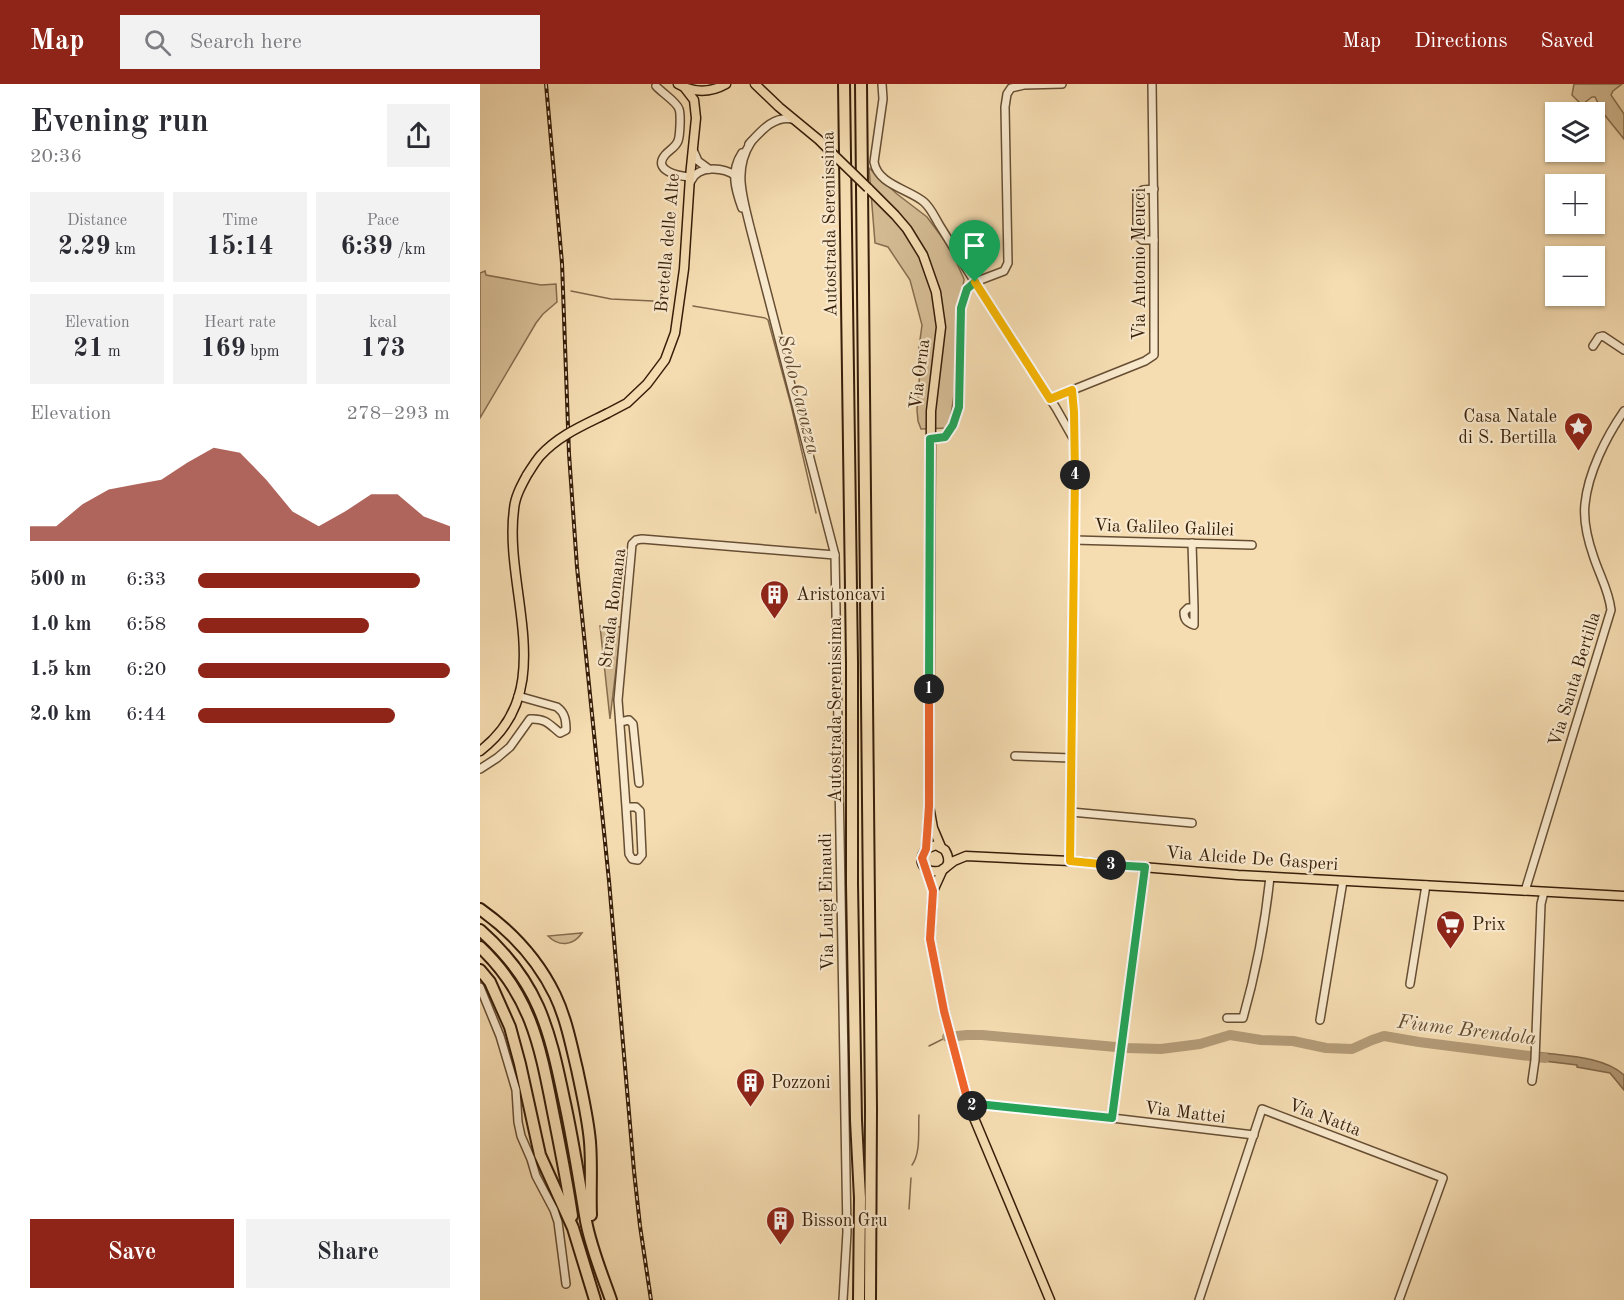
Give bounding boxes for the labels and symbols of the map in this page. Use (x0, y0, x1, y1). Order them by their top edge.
street label: Autostrada Serenissima (819, 131, 841, 317)
street label: Bretella delle Alte (653, 172, 683, 314)
street label: Via Antonio Meucci (1131, 188, 1149, 340)
pin (949, 220, 1000, 282)
water label: Scolo Cavazza (773, 332, 823, 457)
street label: Via Orna (907, 338, 933, 410)
place label: Casa Natale di S. Bertilla (1459, 408, 1557, 447)
place icon: Casa Natale di S. Bertilla (1562, 410, 1594, 452)
pin: 4 (1060, 460, 1090, 490)
street label: Via Galileo Galilei (1094, 517, 1234, 539)
street label: Strada Romana (597, 547, 629, 669)
building icon: Aristoncavi (759, 578, 791, 620)
place label: Aristoncavi (796, 586, 885, 604)
street label: Via Santa Bertilla (1546, 610, 1604, 749)
street label: Autostrada Serenissima (827, 617, 845, 803)
pin: 1 (914, 674, 944, 704)
street label: Via Luigi Einaudi (817, 833, 837, 971)
street label: Via Alcide De Gasperi (1165, 844, 1339, 874)
pin: 3 (1096, 850, 1126, 880)
supermarket icon: Prix (1435, 908, 1467, 950)
place label: Prix (1472, 916, 1506, 934)
water label: Fiume Brendola (1395, 1012, 1538, 1049)
building icon: Pozzoni (734, 1066, 766, 1108)
place label: Pozzoni (771, 1074, 831, 1092)
pin: 2 (957, 1091, 987, 1121)
street label: Via Natta (1286, 1096, 1364, 1140)
street label: Via Mattei (1143, 1099, 1227, 1127)
building icon: Bisson Gru (764, 1204, 796, 1246)
place label: Bisson Gru (801, 1212, 888, 1230)

